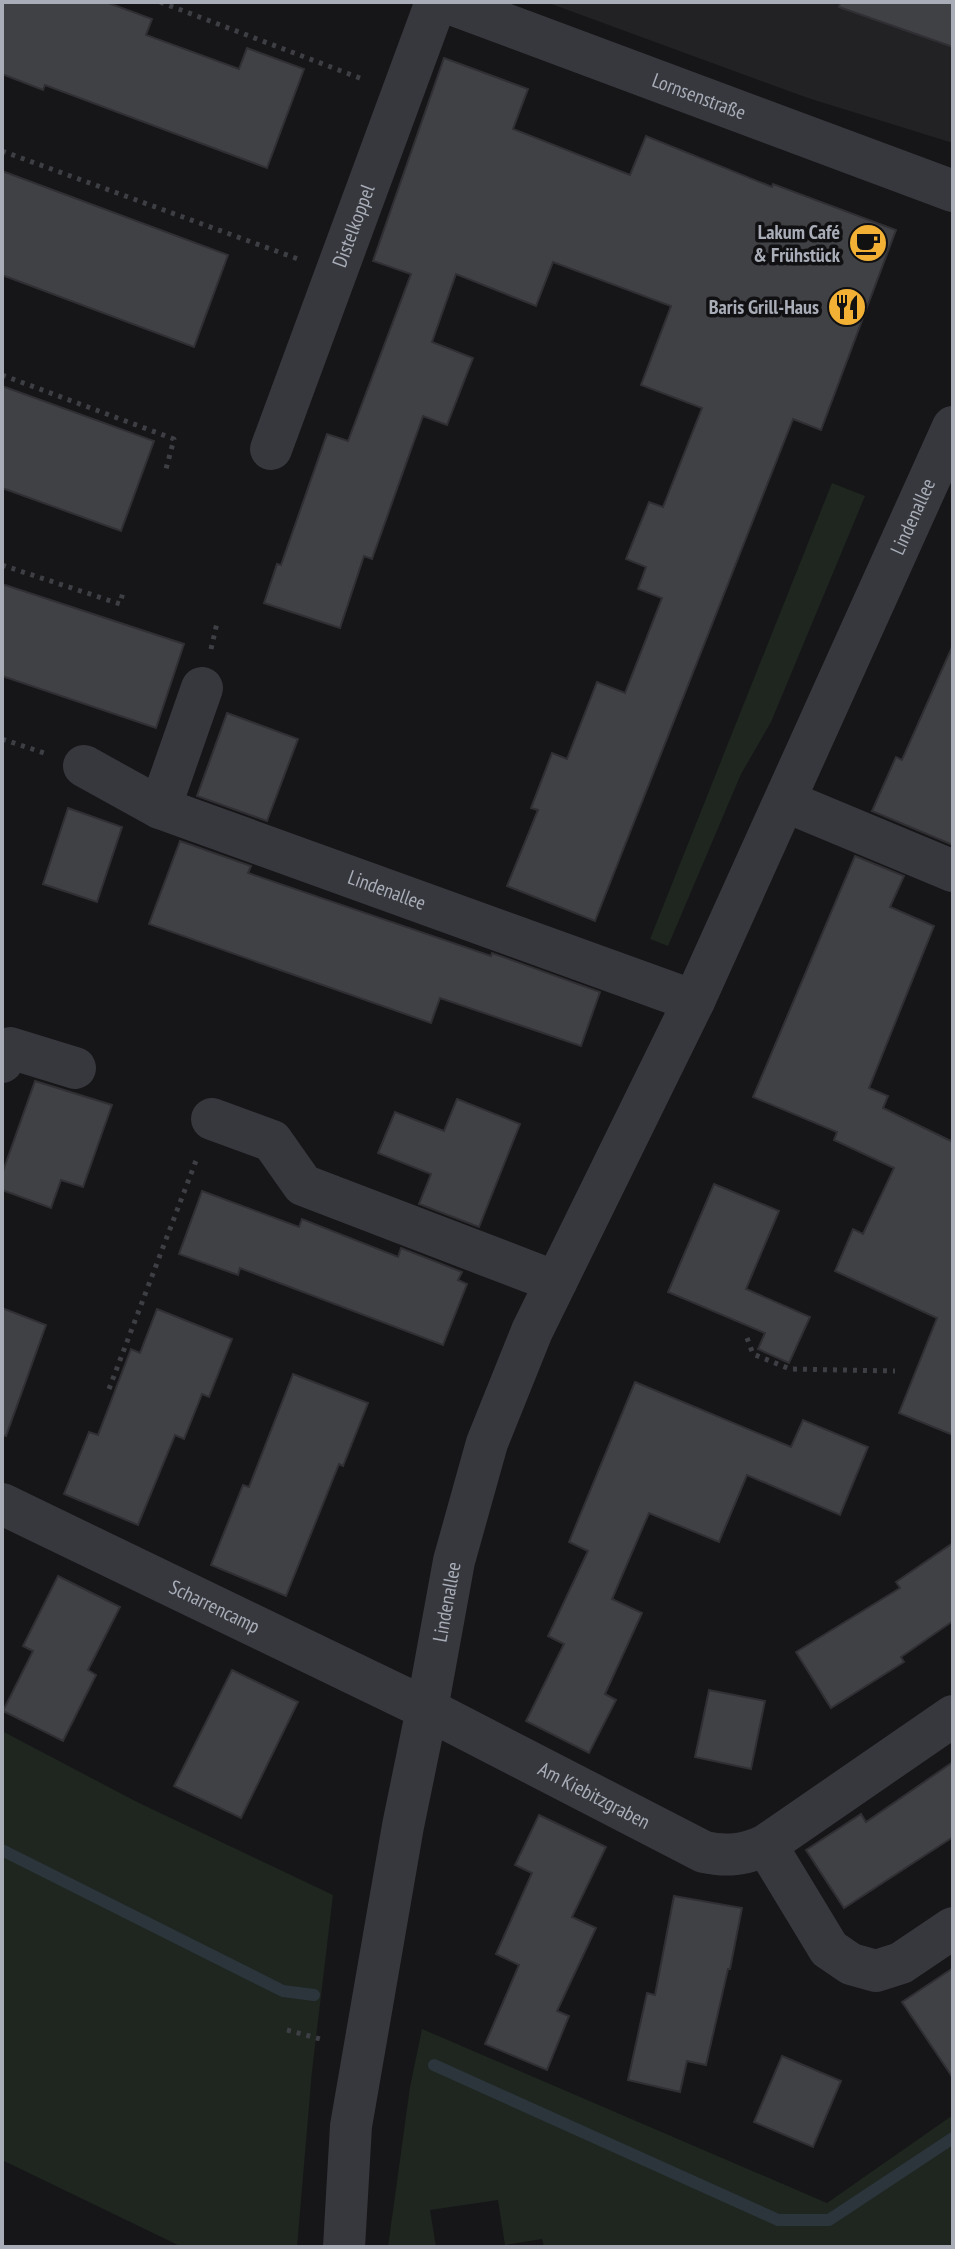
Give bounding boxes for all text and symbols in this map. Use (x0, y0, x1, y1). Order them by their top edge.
street label: Lornsenstraße (649, 67, 749, 126)
street label: Distelkoppel (326, 180, 381, 271)
place label: Lakum Café & Frühstück (753, 219, 841, 268)
cafe icon: Lakum Café & Frühstück (847, 222, 889, 264)
restaurant icon: Baris Grill-Haus (826, 286, 868, 328)
place label: Baris Grill-Haus (709, 294, 819, 320)
street label: Lindenallee (884, 474, 941, 559)
street label: Lindenallee (344, 864, 429, 916)
street label: Lindenallee (426, 1560, 467, 1644)
street label: Scharrencamp (165, 1574, 264, 1639)
street label: Am Kiebitzgraben (534, 1756, 655, 1835)

